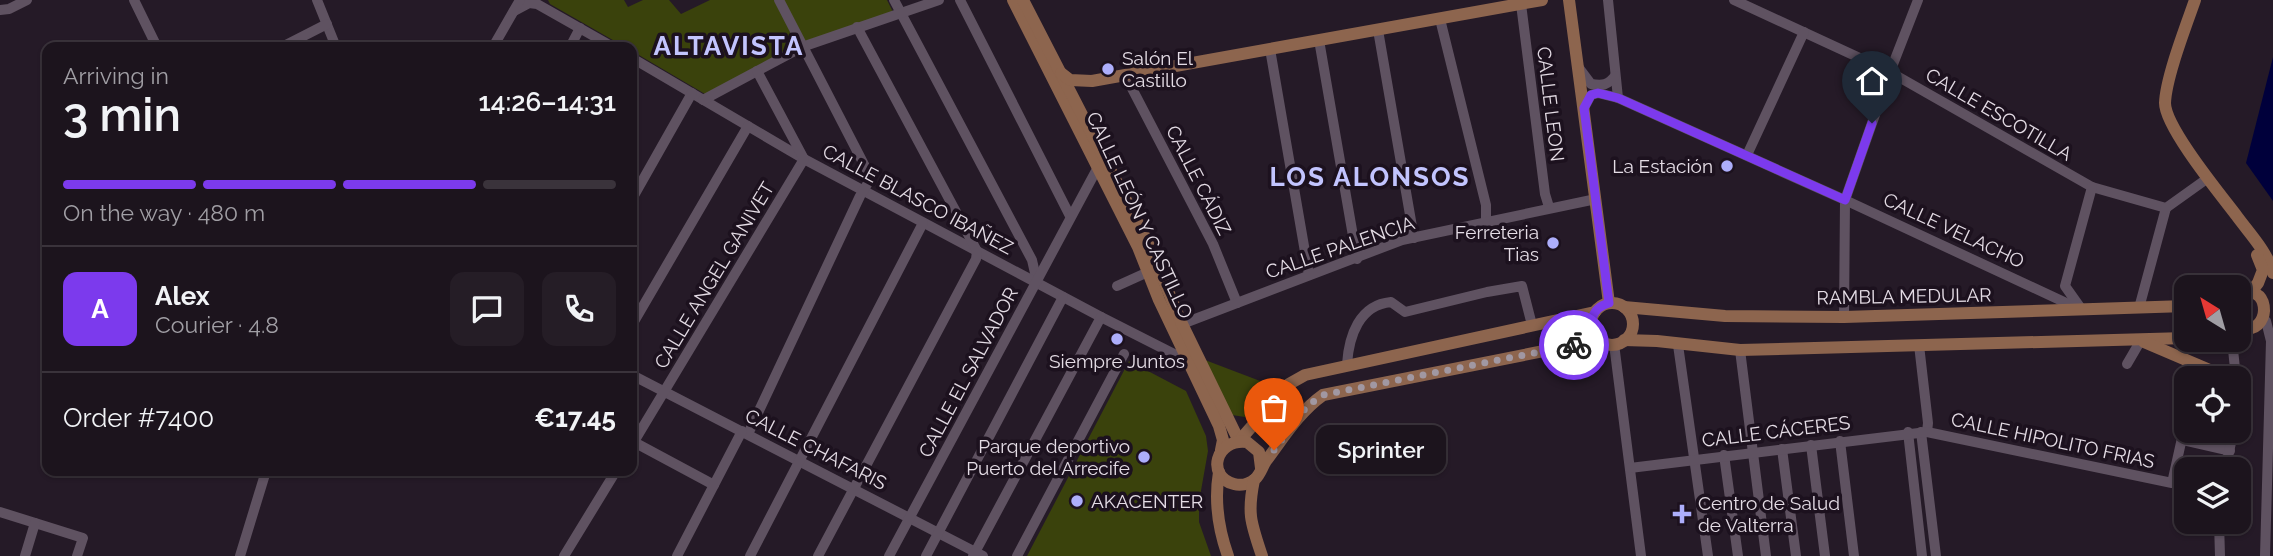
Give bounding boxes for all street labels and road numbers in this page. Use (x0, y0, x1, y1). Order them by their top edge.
street label: CALLE LEON (1533, 45, 1569, 163)
street label: CALLE ESCOTILLA (1922, 63, 2076, 165)
street label: CALLE LEÓN Y CASTILLO (1082, 108, 1198, 322)
street label: CALLE CÁDIZ (1162, 121, 1236, 239)
street label: CALLE BLASCO IBAÑEZ (819, 139, 1017, 259)
street label: CALLE ANGEL GANIVET (650, 177, 779, 372)
street label: CALLE VELACHO (1880, 188, 2028, 272)
street label: CALLE PALENCIA (1263, 211, 1417, 283)
street label: CALLE EL SALVADOR (914, 283, 1022, 461)
street label: RAMBLA MEDULAR (1816, 283, 1992, 309)
street label: CALLE CHAFARIS (742, 404, 890, 494)
street label: CALLE HIPOLITO FRIAS (1949, 408, 2157, 472)
street label: CALLE CÁCERES (1700, 411, 1852, 451)

